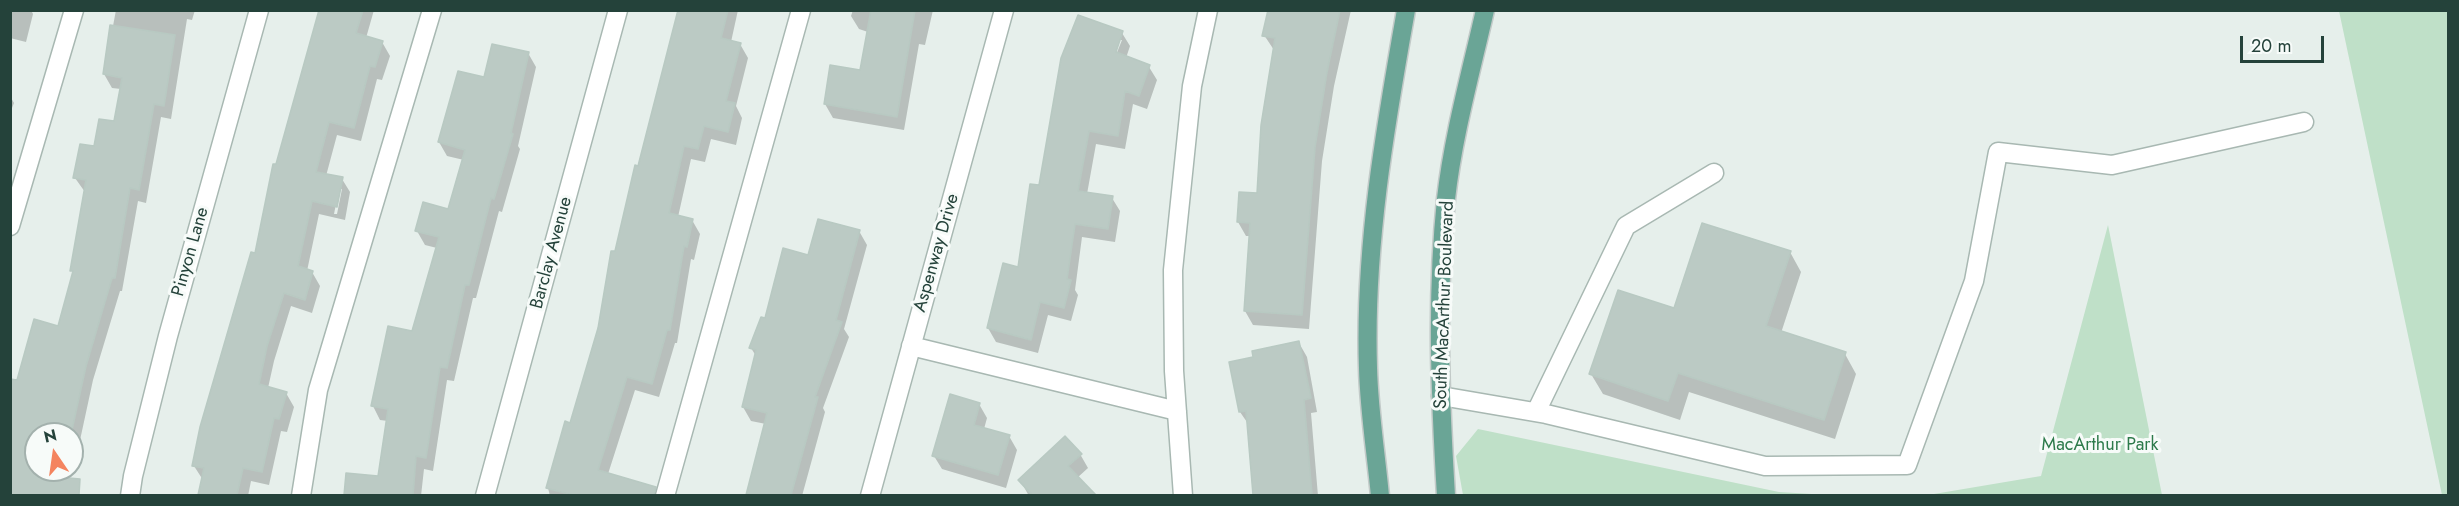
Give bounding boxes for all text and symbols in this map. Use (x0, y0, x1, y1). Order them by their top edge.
scale bar (2243, 24, 2327, 62)
text: 20 m (2251, 33, 2291, 59)
street label: Aspenway Drive (910, 191, 964, 315)
street label: Barclay Avenue (527, 195, 577, 311)
street label: South MacArthur Boulevard (1431, 200, 1459, 410)
street label: Pinyon Lane (168, 205, 214, 299)
north arrow (24, 422, 84, 482)
text: N (42, 423, 59, 449)
park label: MacArthur Park (2042, 435, 2158, 457)

